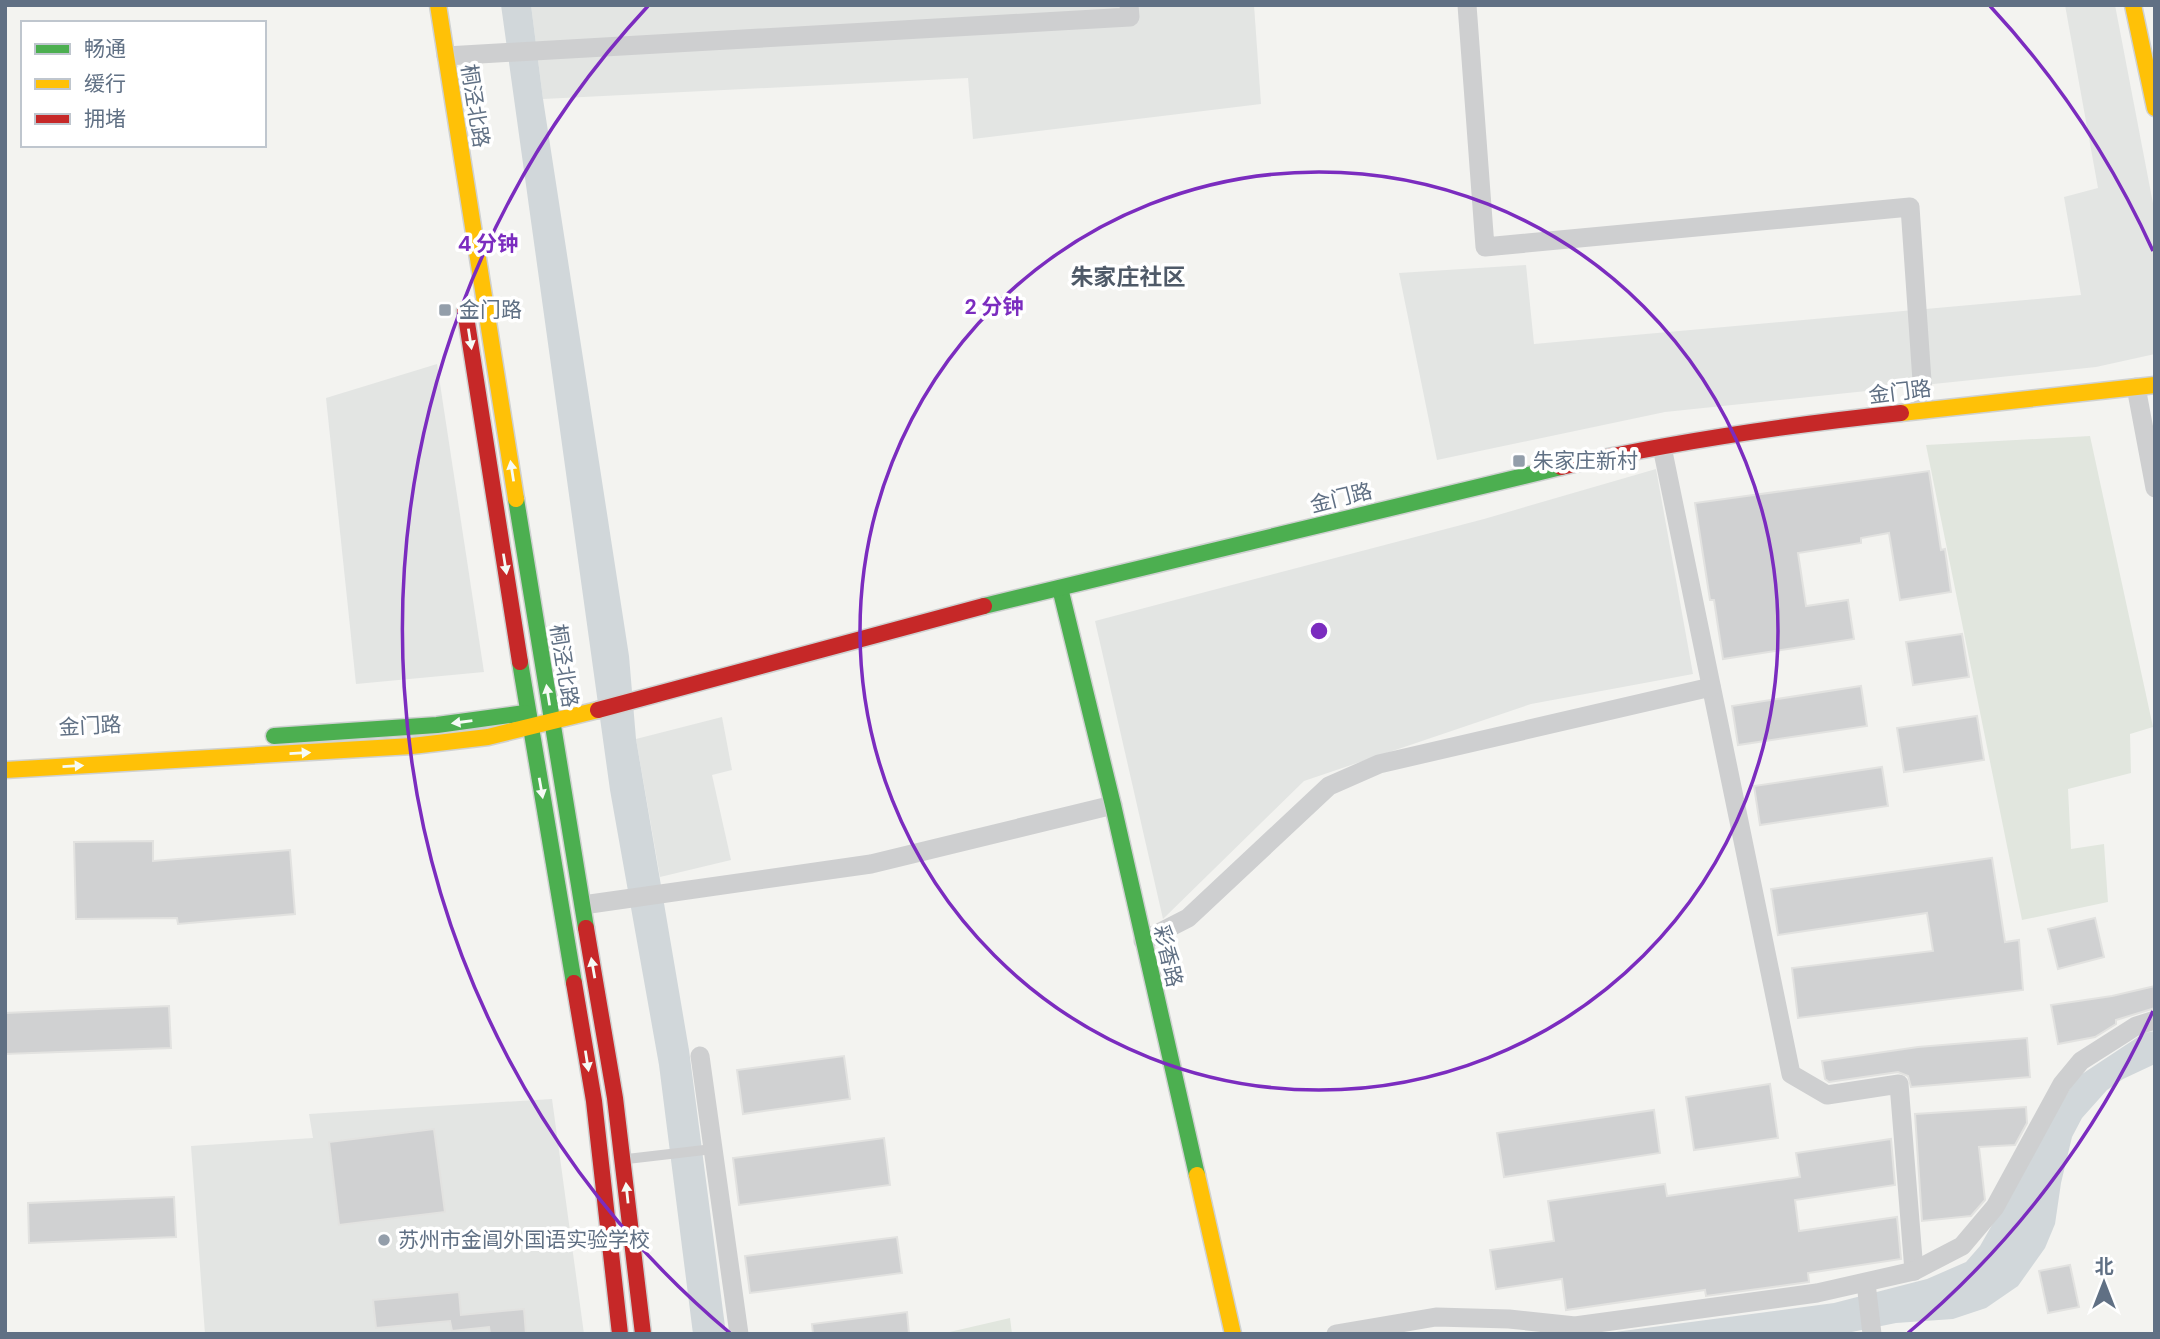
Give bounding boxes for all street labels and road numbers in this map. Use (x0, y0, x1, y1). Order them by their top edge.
street label: 桐泾北路 (455, 62, 495, 150)
street label: 金门路 (1867, 374, 1933, 410)
street label: 金门路 (1307, 477, 1375, 519)
street label: 桐泾北路 (544, 622, 584, 710)
street label: 金门路 (58, 710, 122, 742)
street label: 彩香路 (1147, 922, 1189, 990)

